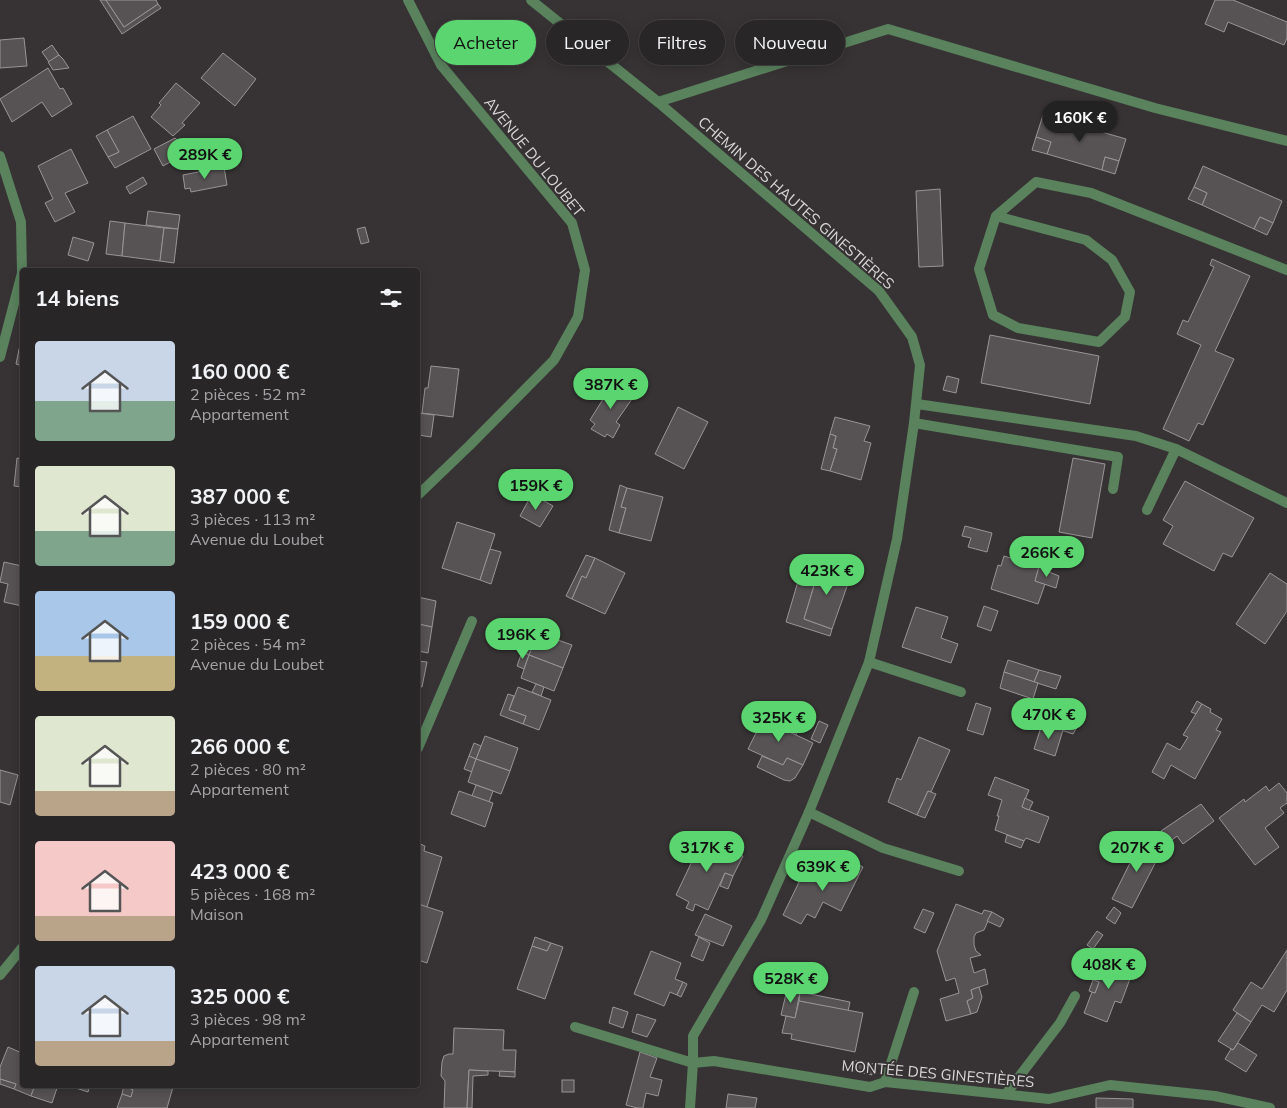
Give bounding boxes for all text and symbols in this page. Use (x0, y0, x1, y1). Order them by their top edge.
chip: Acheter (435, 20, 536, 65)
chip: Louer (546, 20, 629, 65)
chip: Filtres (639, 20, 725, 65)
chip: Nouveau (735, 20, 845, 65)
street label: AVENUE DU LOUBET (480, 93, 589, 220)
pin: 160K € (1039, 100, 1121, 143)
text: 160K € (1053, 107, 1107, 127)
street label: CHEMIN DES HAUTES GINESTIÈRES (694, 112, 898, 293)
pin: 289K € (164, 138, 246, 180)
text: 289K € (178, 144, 232, 164)
icon: filters (377, 284, 405, 312)
text: 14 biens (35, 285, 119, 311)
text: 160 000 € (190, 358, 290, 384)
icon: home (75, 361, 135, 421)
pin: 387K € (570, 368, 652, 410)
text: 387K € (584, 374, 638, 394)
text: 2 pièces · 52 m² (190, 384, 306, 404)
text: Appartement (190, 404, 289, 424)
pin: 159K € (495, 468, 577, 511)
text: 159K € (509, 475, 563, 495)
text: 387 000 € (190, 483, 290, 509)
icon: home (75, 486, 135, 546)
text: 3 pièces · 113 m² (190, 509, 315, 529)
text: Avenue du Loubet (190, 529, 324, 549)
pin: 266K € (1006, 536, 1088, 578)
text: 266K € (1020, 542, 1074, 562)
pin: 423K € (786, 554, 868, 596)
text: 423K € (800, 560, 854, 580)
text: 159 000 € (190, 608, 290, 634)
icon: home (75, 611, 135, 671)
pin: 196K € (482, 618, 564, 660)
text: 196K € (496, 624, 550, 644)
text: 2 pièces · 54 m² (190, 634, 306, 654)
text: Avenue du Loubet (190, 654, 324, 674)
pin: 470K € (1008, 698, 1090, 740)
pin: 325K € (738, 700, 820, 743)
text: 470K € (1022, 704, 1076, 724)
text: 325K € (752, 707, 806, 727)
text: 266 000 € (190, 733, 290, 759)
icon: home (75, 736, 135, 796)
text: 2 pièces · 80 m² (190, 759, 306, 779)
text: Appartement (190, 779, 289, 799)
pin: 317K € (666, 830, 748, 873)
pin: 207K € (1096, 830, 1178, 873)
text: 317K € (680, 837, 734, 857)
text: 207K € (1110, 837, 1164, 857)
pin: 639K € (782, 850, 864, 892)
text: 639K € (796, 856, 850, 876)
text: 423 000 € (190, 858, 290, 884)
icon: home (75, 861, 135, 921)
text: 5 pièces · 168 m² (190, 884, 315, 904)
text: Maison (190, 904, 244, 924)
pin: 408K € (1068, 948, 1150, 990)
text: 408K € (1082, 954, 1136, 974)
pin: 528K € (750, 962, 832, 1004)
text: 528K € (764, 968, 818, 988)
text: 325 000 € (190, 983, 290, 1009)
icon: home (75, 986, 135, 1046)
text: 3 pièces · 98 m² (190, 1009, 306, 1029)
text: Appartement (190, 1029, 289, 1049)
street label: MONTÉE DES GINESTIÈRES (841, 1056, 1035, 1091)

